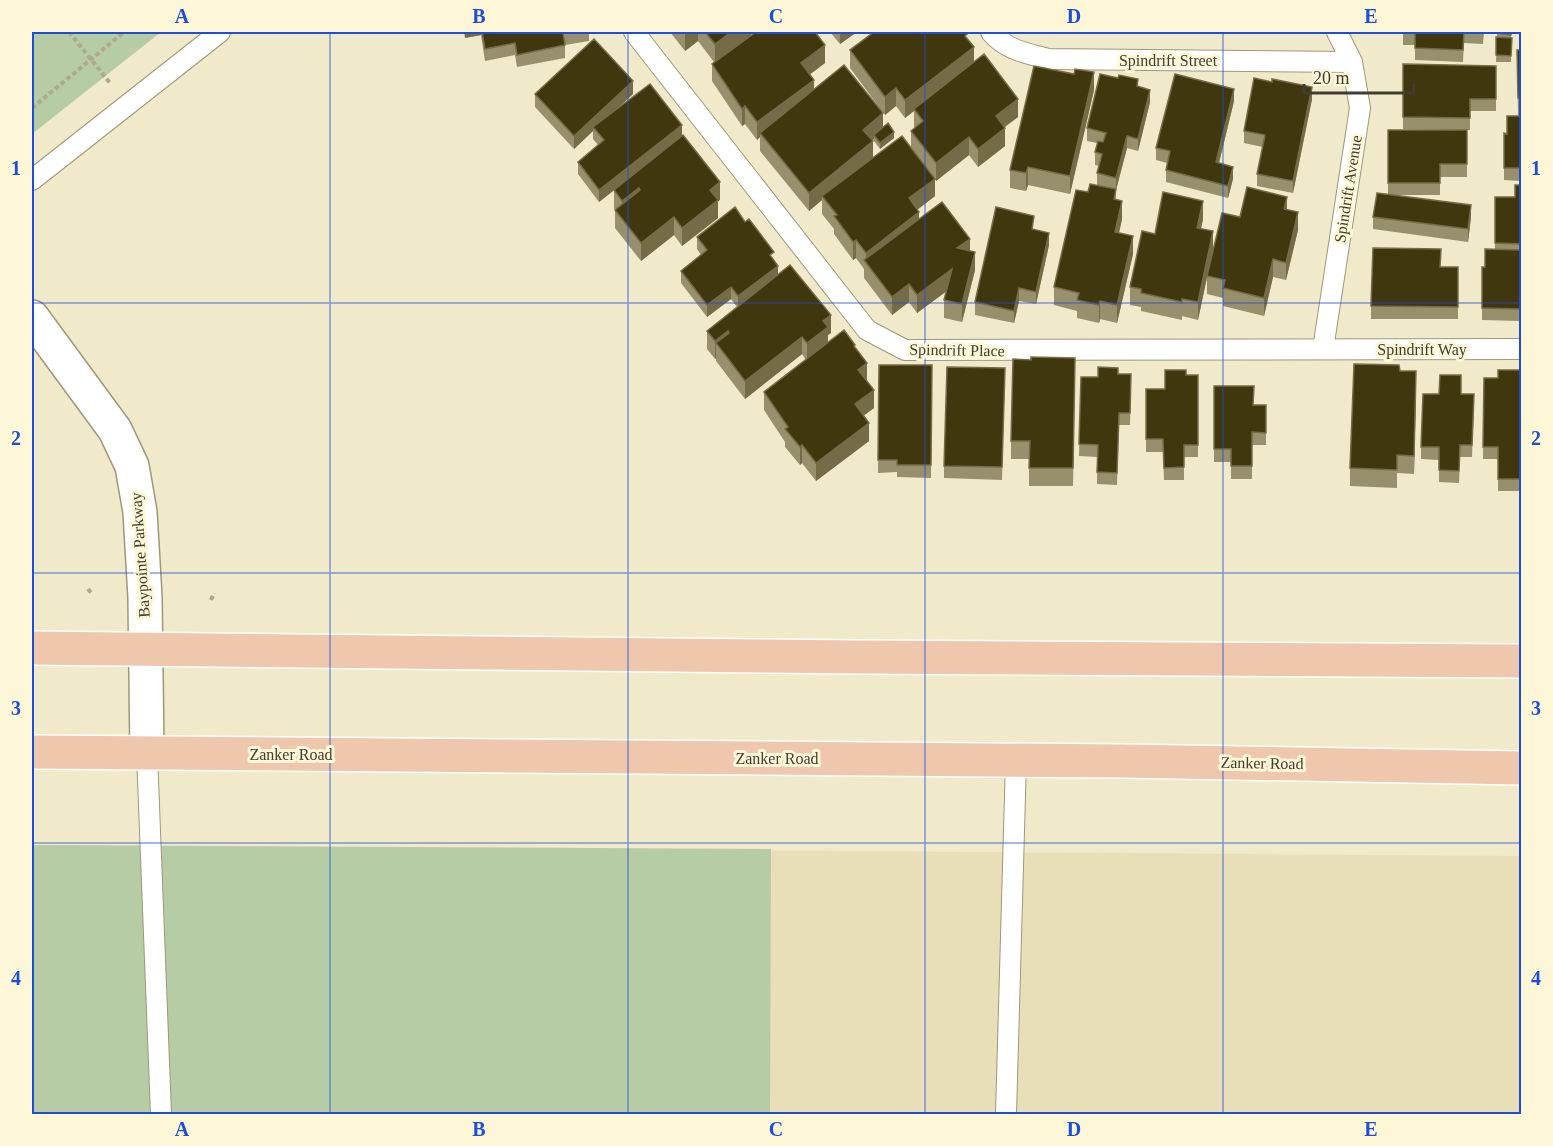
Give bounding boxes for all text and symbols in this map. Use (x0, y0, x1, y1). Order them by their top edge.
text: A (175, 5, 190, 27)
text: B (472, 5, 486, 27)
text: C (769, 5, 783, 27)
text: D (1067, 5, 1081, 27)
text: E (1364, 5, 1378, 27)
street label: Spindrift Street (1119, 52, 1218, 70)
scale bar (1304, 57, 1414, 95)
text: 20 m (1313, 68, 1350, 88)
street label: Spindrift Avenue (1331, 134, 1366, 244)
text: 1 (11, 157, 21, 179)
text: 1 (1531, 157, 1541, 179)
street label: Spindrift Place (909, 341, 1005, 360)
street label: Spindrift Way (1377, 341, 1467, 359)
text: 2 (11, 427, 21, 449)
text: 2 (1531, 427, 1541, 449)
street label: Baypointe Parkway (127, 492, 154, 618)
text: 3 (11, 697, 21, 719)
text: 3 (1531, 697, 1541, 719)
street label: Zanker Road (249, 746, 333, 763)
street label: Zanker Road (735, 750, 819, 767)
street label: Zanker Road (1220, 754, 1304, 772)
text: 4 (11, 967, 21, 989)
text: 4 (1531, 967, 1541, 989)
text: A (175, 1118, 190, 1140)
text: B (472, 1118, 486, 1140)
text: C (769, 1118, 783, 1140)
text: D (1067, 1118, 1081, 1140)
text: E (1364, 1118, 1378, 1140)

